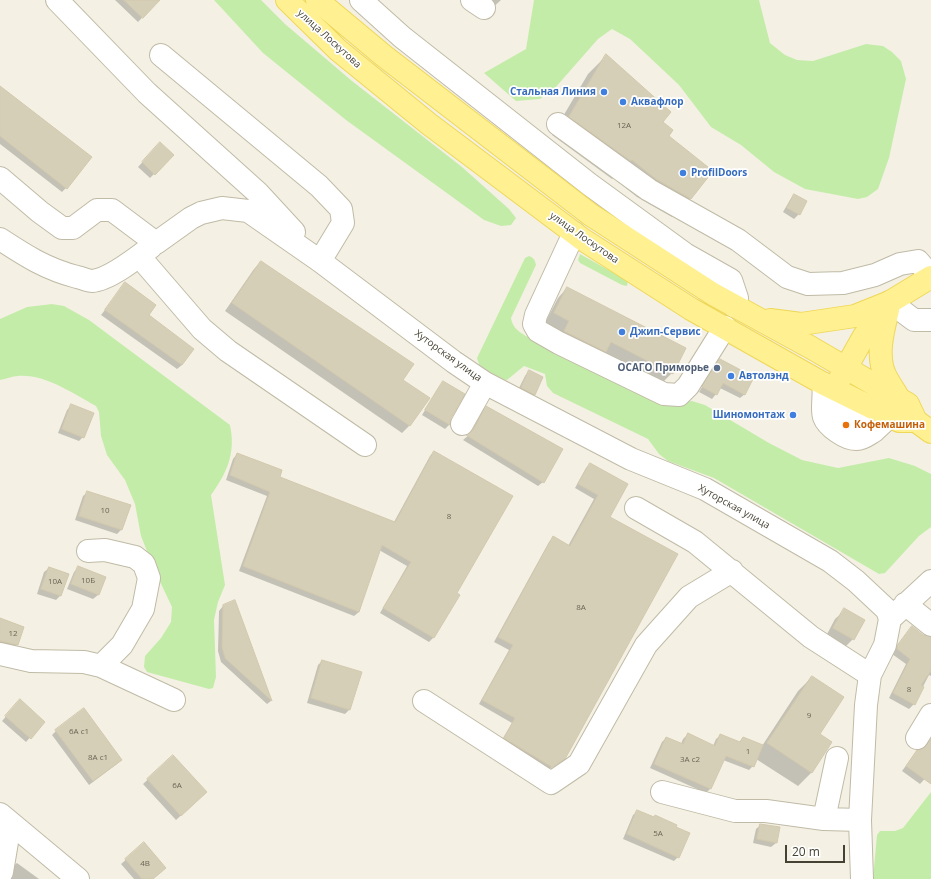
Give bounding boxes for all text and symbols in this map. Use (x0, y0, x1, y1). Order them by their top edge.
street label: улица Лоскутова (295, 7, 363, 71)
place label: Стальная Линия (510, 86, 596, 98)
marker: Стальная Линия (599, 87, 609, 97)
place label: Аквафлор (631, 96, 684, 108)
marker: Аквафлор (618, 97, 628, 107)
house number: 12А (617, 121, 631, 131)
place label: ProfilDoors (691, 167, 747, 179)
marker: ProfilDoors (678, 168, 688, 178)
street label: улица Лоскутова (547, 210, 621, 266)
place label: Джип-Сервис (630, 326, 701, 338)
marker: Джип-Сервис (617, 327, 627, 337)
street label: Хуторская улица (412, 328, 484, 384)
place label: ОСАГО Приморье (618, 362, 709, 374)
marker: ОСАГО Приморье (712, 363, 722, 373)
place label: Автолэнд (739, 370, 789, 382)
marker: Автолэнд (726, 371, 736, 381)
place label: Шиномонтаж (713, 409, 785, 421)
marker: Шиномонтаж (788, 410, 798, 420)
place label: Кофемашина (854, 419, 925, 431)
marker: Кофемашина (841, 420, 851, 430)
street label: Хуторская улица (696, 482, 772, 532)
house number: 10 (100, 506, 110, 516)
house number: 8 (447, 512, 451, 522)
house number: 10Б (81, 576, 95, 586)
house number: 10А (48, 577, 62, 587)
house number: 8А (576, 603, 586, 613)
house number: 12 (8, 629, 18, 639)
house number: 8 (907, 685, 911, 695)
house number: 9 (807, 711, 811, 721)
house number: 6А с1 (69, 727, 89, 737)
house number: 1 (746, 747, 750, 757)
house number: 8А с1 (88, 753, 108, 763)
house number: 3А с2 (680, 755, 700, 765)
house number: 6А (172, 781, 182, 791)
house number: 5А (653, 829, 663, 839)
scale bar (787, 837, 847, 863)
text: 20 m (792, 843, 820, 860)
house number: 4В (140, 859, 150, 869)

